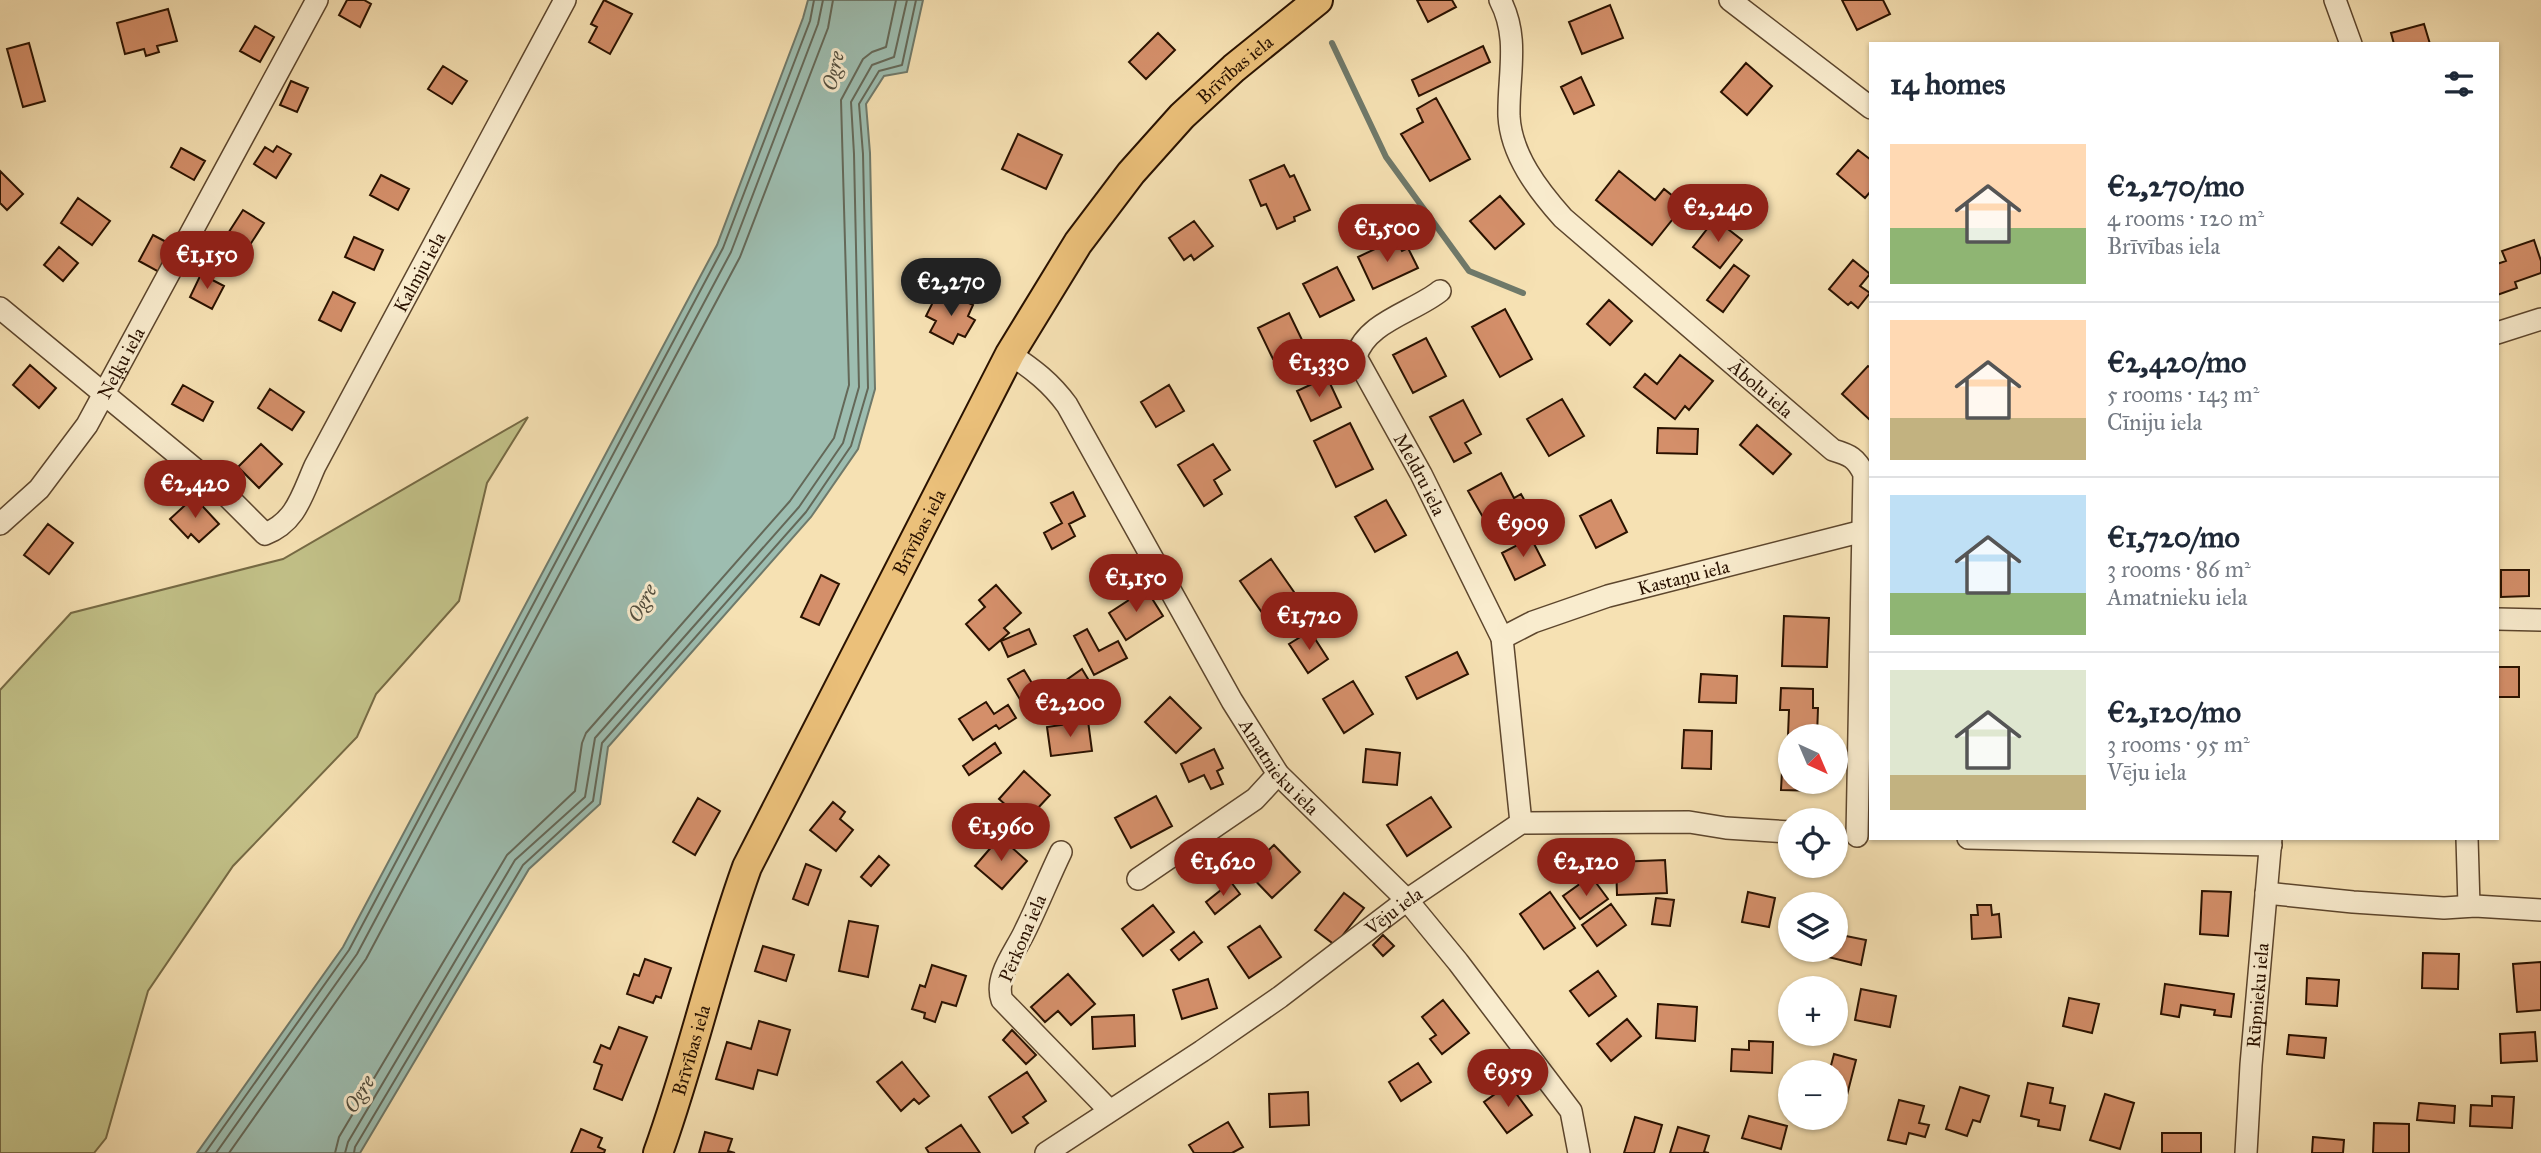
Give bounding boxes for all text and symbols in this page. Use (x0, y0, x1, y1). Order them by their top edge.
street label: Brīvības iela (1192, 30, 1278, 109)
water label: Ogre (816, 48, 850, 93)
icon: filters (2440, 65, 2478, 103)
text: 14 homes (1890, 66, 2005, 102)
text: €2,270/mo (2107, 168, 2244, 204)
icon: home (1946, 172, 2030, 256)
pin: €2,240 (1661, 184, 1775, 244)
text: €2,240 (1683, 193, 1753, 221)
pin: €1,500 (1330, 204, 1444, 264)
text: 4 rooms · 120 m² (2107, 204, 2264, 232)
text: €1,500 (1354, 213, 1420, 241)
street label: Kalmju iela (389, 227, 451, 316)
pin: €1,150 (150, 232, 264, 291)
text: Brīvības iela (2107, 232, 2220, 260)
text: €1,150 (176, 240, 238, 268)
pin: €2,270 (894, 258, 1008, 318)
text: €2,270 (917, 267, 985, 295)
street label: Neļķu iela (92, 322, 150, 403)
pin: €1,330 (1262, 340, 1376, 399)
text: €2,420/mo (2107, 344, 2246, 380)
text: €1,330 (1289, 348, 1349, 376)
icon: home (1946, 348, 2030, 432)
street label: Ābolu iela (1724, 354, 1799, 423)
text: 5 rooms · 143 m² (2107, 380, 2259, 408)
text: Cīniju iela (2107, 408, 2202, 436)
street label: Meldru iela (1389, 429, 1451, 520)
pin: €2,420 (138, 461, 252, 520)
text: €2,420 (160, 469, 230, 497)
street label: Brīvības iela (888, 485, 951, 579)
pin: €909 (1482, 500, 1564, 559)
text: €909 (1497, 508, 1549, 536)
text: €1,720/mo (2107, 519, 2240, 555)
icon: home (1946, 523, 2030, 607)
pin: €1,150 (1079, 554, 1193, 614)
street label: Kastaņu iela (1635, 554, 1733, 600)
text: 3 rooms · 86 m² (2107, 555, 2251, 583)
text: €1,150 (1105, 563, 1167, 591)
water label: Ogre (621, 579, 663, 626)
text: Amatnieku iela (2107, 583, 2247, 611)
pin: €1,720 (1252, 592, 1366, 652)
text: €1,720 (1277, 601, 1341, 629)
pin: €2,200 (1013, 680, 1127, 739)
text: €2,200 (1035, 688, 1105, 716)
text: €2,120/mo (2107, 694, 2241, 730)
icon: home (1946, 698, 2030, 782)
street label: Amatnieku iela (1234, 714, 1324, 820)
north arrow (1778, 724, 1848, 794)
map controls (1778, 724, 1848, 1130)
text: 3 rooms · 95 m² (2107, 730, 2250, 758)
text: Vēju iela (2107, 758, 2187, 786)
pin: €1,960 (944, 804, 1058, 863)
button: locate (1778, 808, 1848, 878)
text: €1,960 (968, 812, 1034, 840)
pin: €1,620 (1166, 838, 1280, 898)
pin: €2,120 (1529, 838, 1643, 898)
text: €1,620 (1190, 847, 1256, 875)
text: €2,120 (1553, 847, 1619, 875)
street label: Vēju iela (1360, 881, 1428, 940)
street label: Pērkona iela (994, 890, 1052, 985)
button: layers (1778, 892, 1848, 962)
street label: Rūpnieku iela (2242, 941, 2274, 1049)
button: + (1778, 976, 1848, 1046)
street label: Brīvības iela (667, 1001, 716, 1098)
pin: €959 (1467, 1050, 1549, 1109)
text: €959 (1483, 1058, 1533, 1086)
button: − (1778, 1060, 1848, 1130)
water label: Ogre (338, 1070, 381, 1117)

